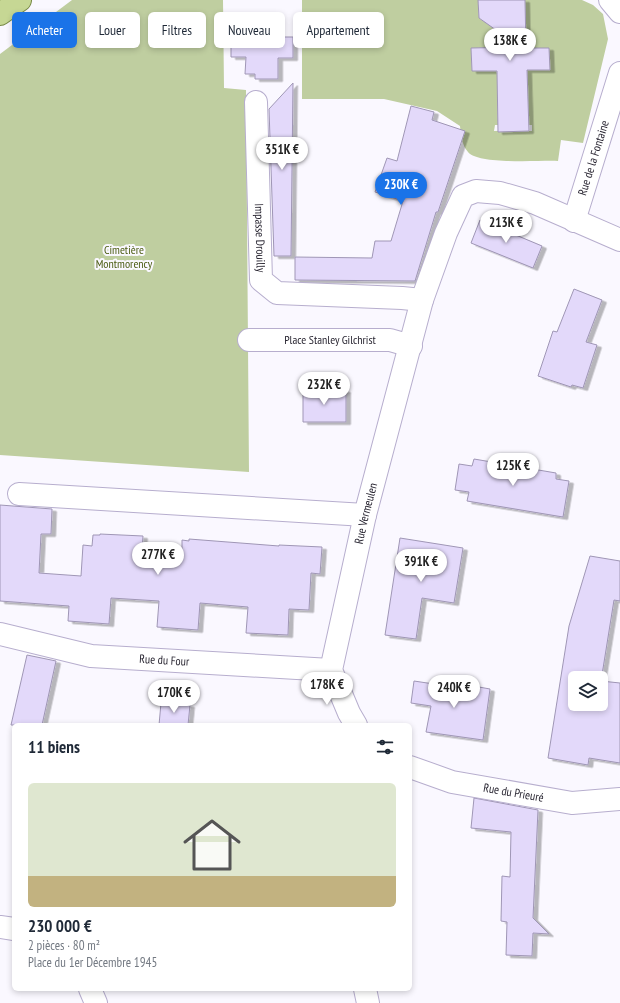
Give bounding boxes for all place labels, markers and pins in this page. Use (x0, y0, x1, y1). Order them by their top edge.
pin: 138K € (477, 28, 543, 62)
pin: 351K € (249, 137, 315, 171)
pin: 230K € (368, 172, 434, 206)
pin: 213K € (473, 210, 539, 244)
pin: 232K € (291, 372, 357, 406)
pin: 125K € (480, 453, 546, 487)
pin: 277K € (125, 542, 191, 576)
pin: 391K € (388, 549, 454, 583)
pin: 178K € (294, 672, 360, 706)
pin: 240K € (421, 675, 487, 709)
pin: 170K € (141, 680, 207, 714)

